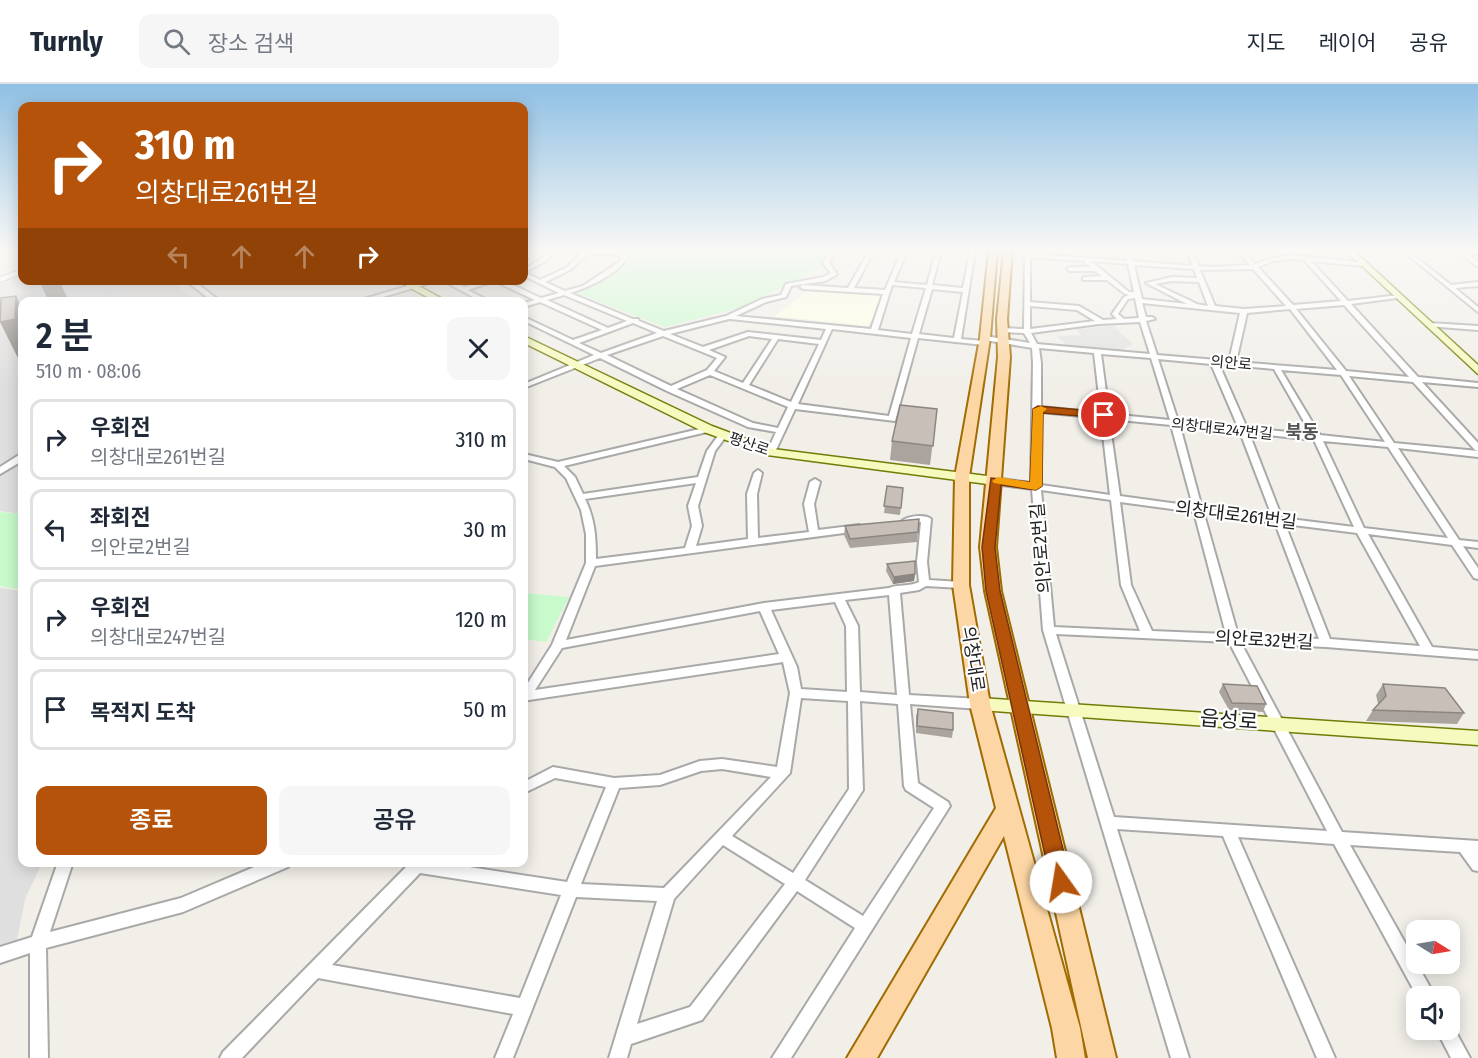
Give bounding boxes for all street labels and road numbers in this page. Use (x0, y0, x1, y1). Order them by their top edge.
street label: 의안로 (1210, 352, 1252, 374)
street label: 의창대로247번길 (1170, 415, 1274, 443)
street label: 평산로 (726, 429, 772, 459)
street label: 의창대로261번길 (1174, 497, 1298, 533)
street label: 의안로2번길 (1026, 502, 1056, 594)
street label: 의창대로 (957, 625, 989, 693)
street label: 의안로32번길 (1214, 626, 1314, 654)
street label: 읍성로 (1199, 705, 1259, 735)

